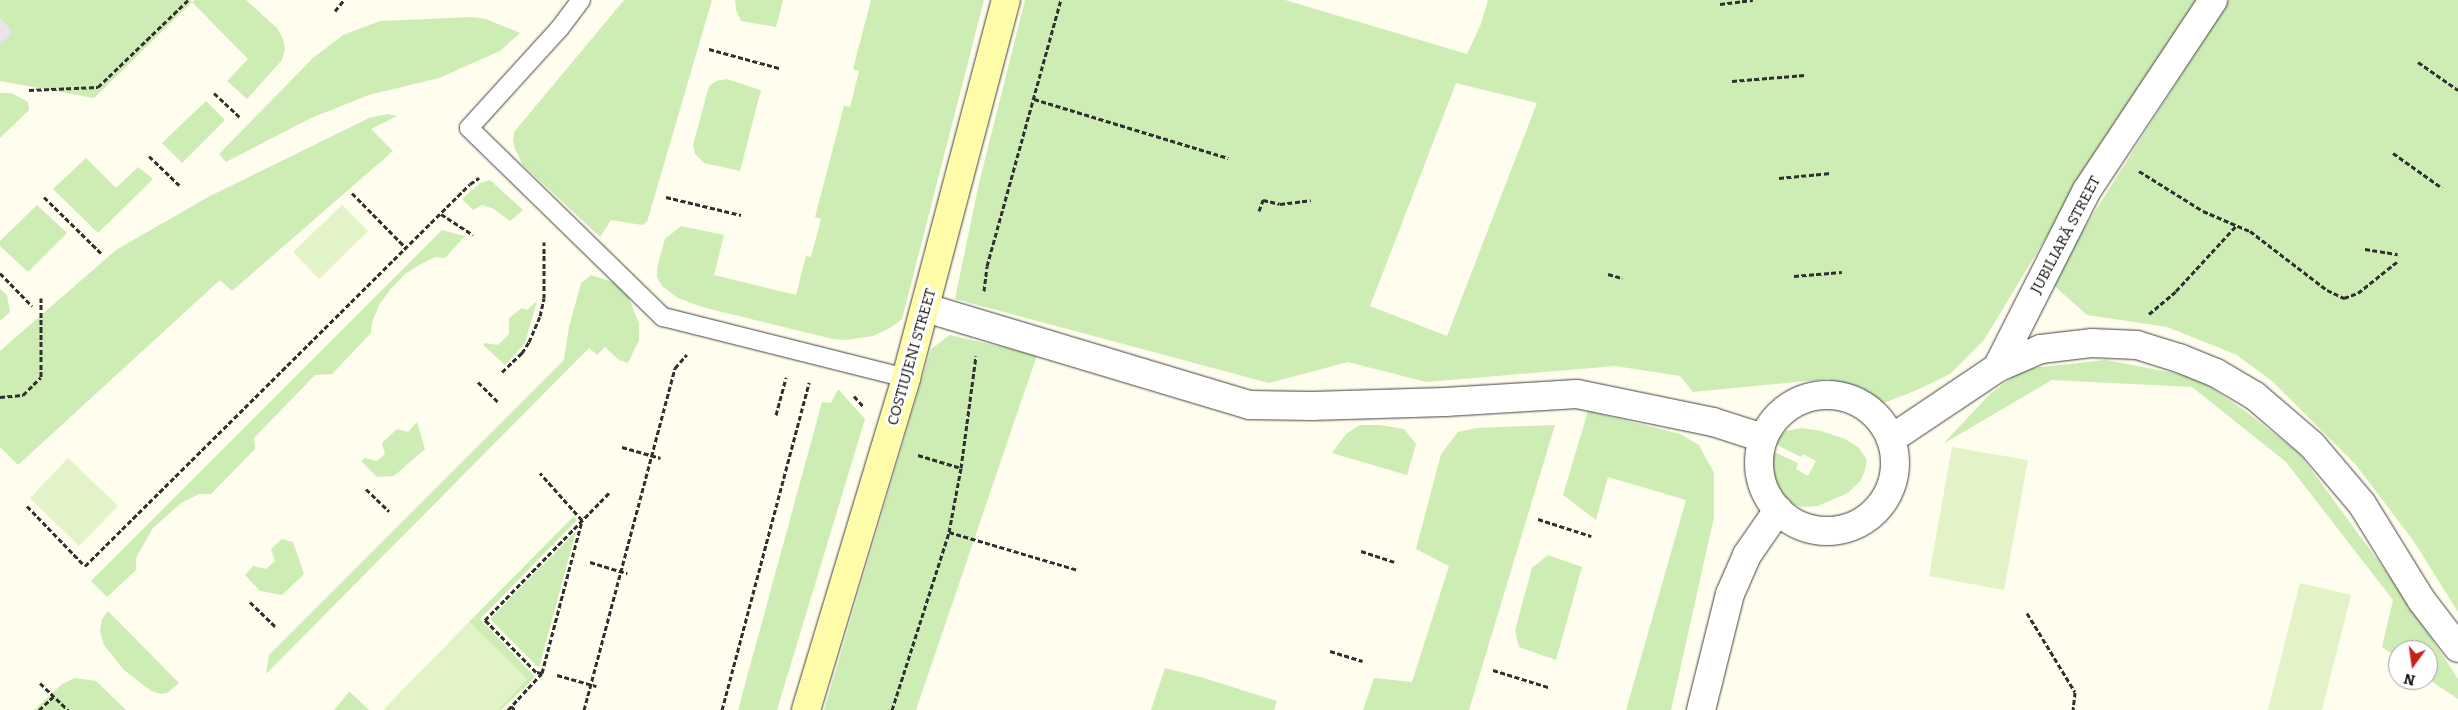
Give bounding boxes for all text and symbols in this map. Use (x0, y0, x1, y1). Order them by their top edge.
street label: JUBILIARĂ STREET (2027, 173, 2105, 297)
street label: COSTIUJENI STREET (884, 286, 940, 428)
north arrow (2388, 640, 2438, 690)
text: N (2402, 670, 2417, 689)

